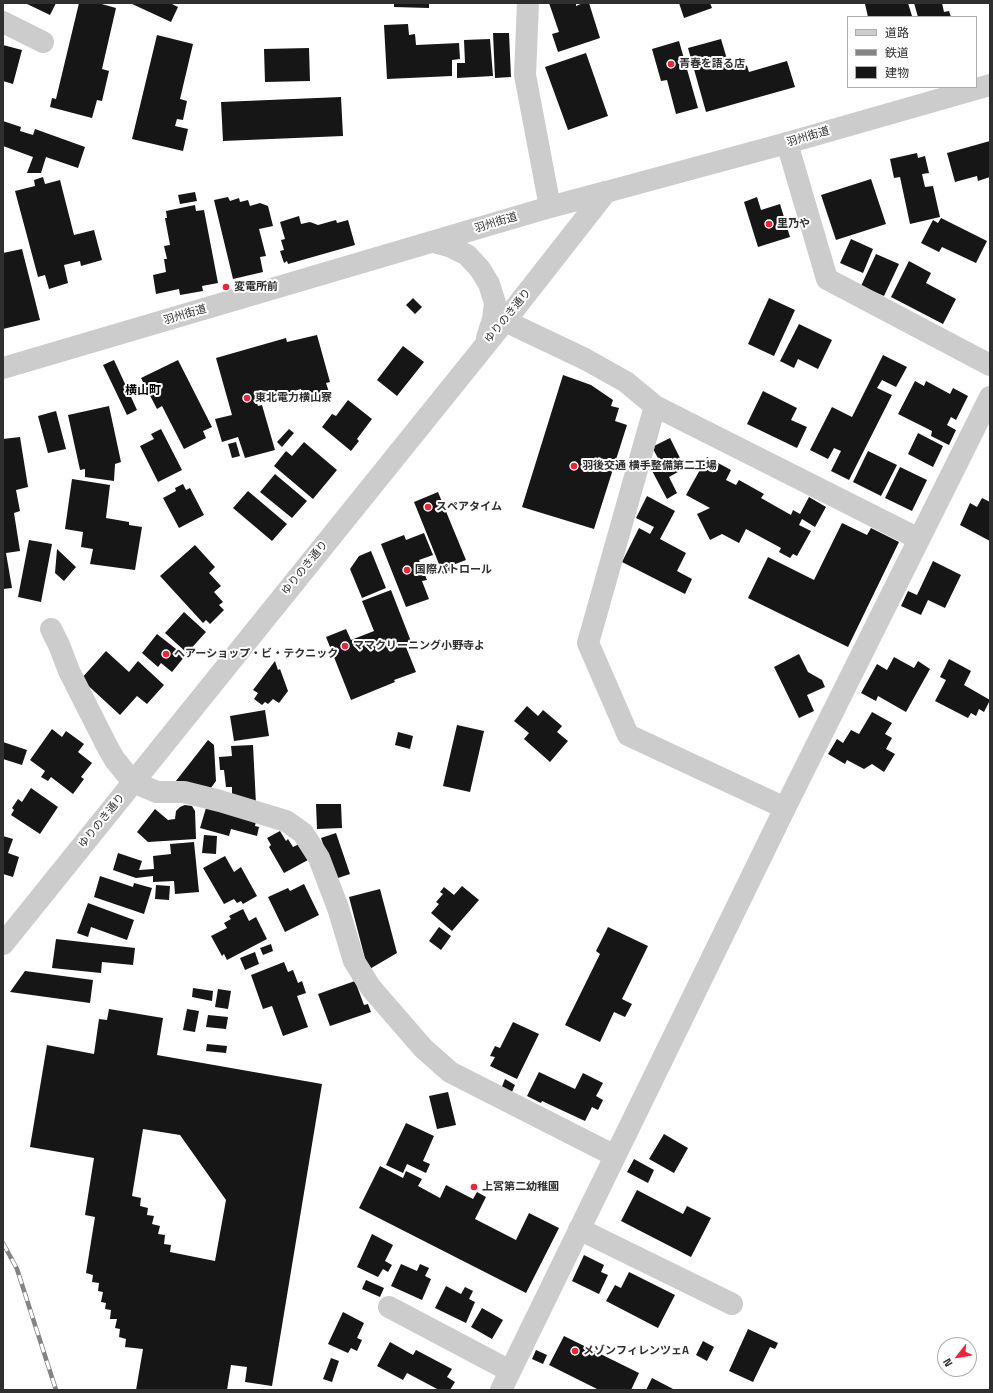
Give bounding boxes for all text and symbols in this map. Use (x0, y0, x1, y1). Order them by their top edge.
legend (847, 16, 977, 88)
text: 道路 (885, 25, 909, 41)
text: 鉄道 (885, 45, 909, 61)
place label: 青春を語る店 (679, 57, 745, 71)
marker: 青春を語る店 (666, 59, 676, 69)
text: 建物 (885, 65, 909, 81)
street label: 羽州街道 (785, 125, 831, 149)
street label: 羽州街道 (473, 210, 519, 236)
place label: 里乃や (777, 217, 810, 231)
marker: 里乃や (764, 219, 774, 229)
place label: 変電所前 (234, 280, 278, 294)
marker: 変電所前 (221, 282, 231, 292)
street label: ゆりのき通り (482, 286, 534, 346)
street label: 羽州街道 (162, 303, 208, 327)
district label: 横山町 (125, 384, 161, 398)
place label: 東北電力横山寮 (255, 391, 332, 405)
marker: 東北電力横山寮 (242, 393, 252, 403)
place label: 羽後交通 横手整備第二工場 (582, 459, 717, 473)
marker: 羽後交通 横手整備第二工場 (569, 461, 579, 471)
place label: スペアタイム (436, 500, 502, 514)
marker: スペアタイム (423, 502, 433, 512)
street label: ゆりのき通り (279, 538, 331, 598)
place label: 国際パトロール (415, 563, 492, 577)
marker: 国際パトロール (402, 565, 412, 575)
place label: ママクリーニング小野寺よ (353, 639, 485, 653)
marker: ママクリーニング小野寺よ (340, 641, 350, 651)
place label: ヘアーショップ・ビ・テクニック (174, 647, 338, 661)
marker: ヘアーショップ・ビ・テクニック (161, 649, 171, 659)
street label: ゆりのき通り (76, 791, 128, 851)
place label: 上宮第二幼稚園 (482, 1180, 559, 1194)
marker: 上宮第二幼稚園 (469, 1182, 479, 1192)
north arrow (937, 1337, 977, 1377)
place label: メゾンフィレンツェA (583, 1344, 689, 1358)
marker: メゾンフィレンツェA (570, 1346, 580, 1356)
text: N (940, 1356, 955, 1369)

